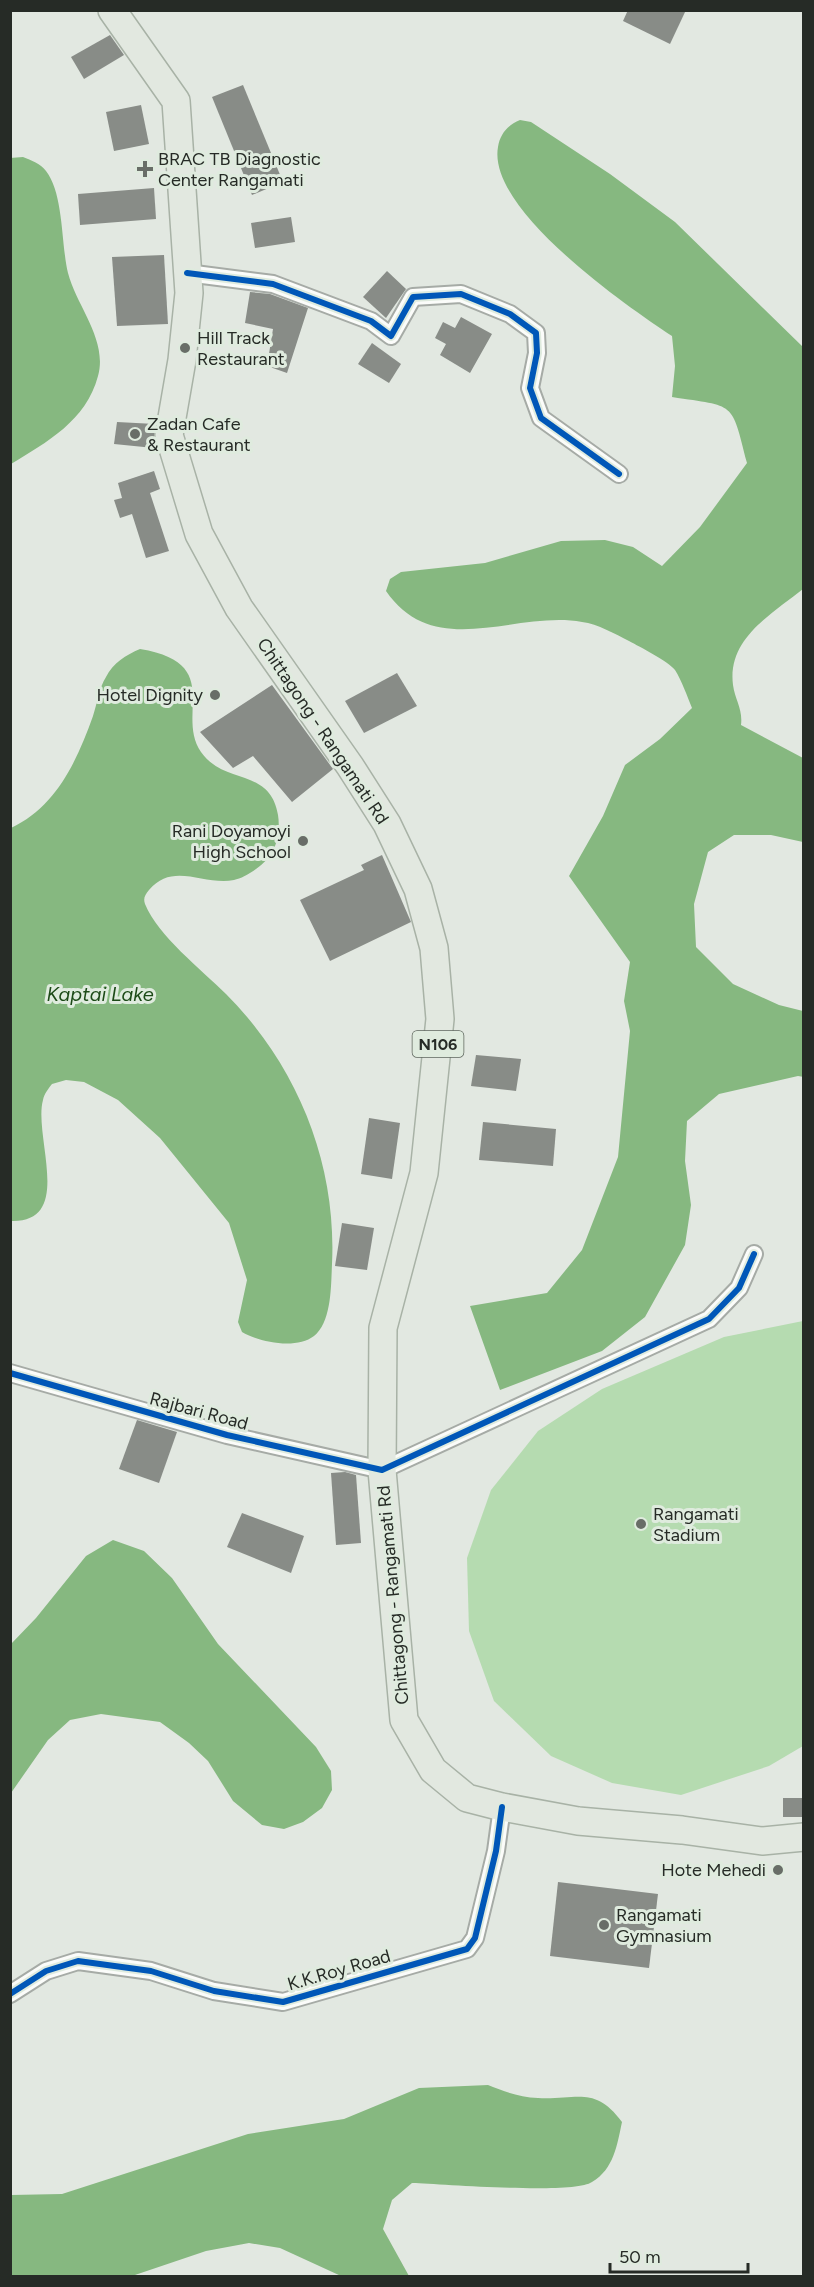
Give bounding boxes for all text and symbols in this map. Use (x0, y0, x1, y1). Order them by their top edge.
place label: BRAC TB Diagnostic Center Rangamati (158, 148, 321, 191)
marker: BRAC TB Diagnostic Center Rangamati (136, 160, 154, 178)
place label: Hill Track Restaurant (197, 327, 285, 370)
marker: Hill Track Restaurant (178, 341, 192, 355)
place label: Zadan Cafe & Restaurant (147, 413, 251, 456)
marker: Zadan Cafe & Restaurant (128, 427, 142, 441)
street label: Chittagong - Rangamati Rd (252, 634, 394, 828)
place label: Hotel Dignity (96, 684, 204, 706)
marker: Hotel Dignity (208, 688, 222, 702)
place label: Rani Doyamoyi High School (172, 820, 291, 863)
marker: Rani Doyamoyi High School (296, 834, 310, 848)
water label: Kaptai Lake (46, 982, 154, 1006)
road number: N106 (412, 1031, 464, 1057)
street label: Rajbari Road (147, 1387, 251, 1435)
street label: Chittagong - Rangamati Rd (372, 1484, 414, 1706)
place label: Rangamati Stadium (653, 1503, 739, 1546)
marker: Rangamati Stadium (634, 1517, 648, 1531)
place label: Hote Mehedi (661, 1859, 766, 1881)
marker: Hote Mehedi (771, 1863, 785, 1877)
place label: Rangamati Gymnasium (616, 1904, 712, 1947)
marker: Rangamati Gymnasium (597, 1918, 611, 1932)
street label: K.K.Roy Road (285, 1945, 393, 1995)
scale bar (610, 2236, 748, 2274)
text: 50 m (619, 2246, 661, 2268)

